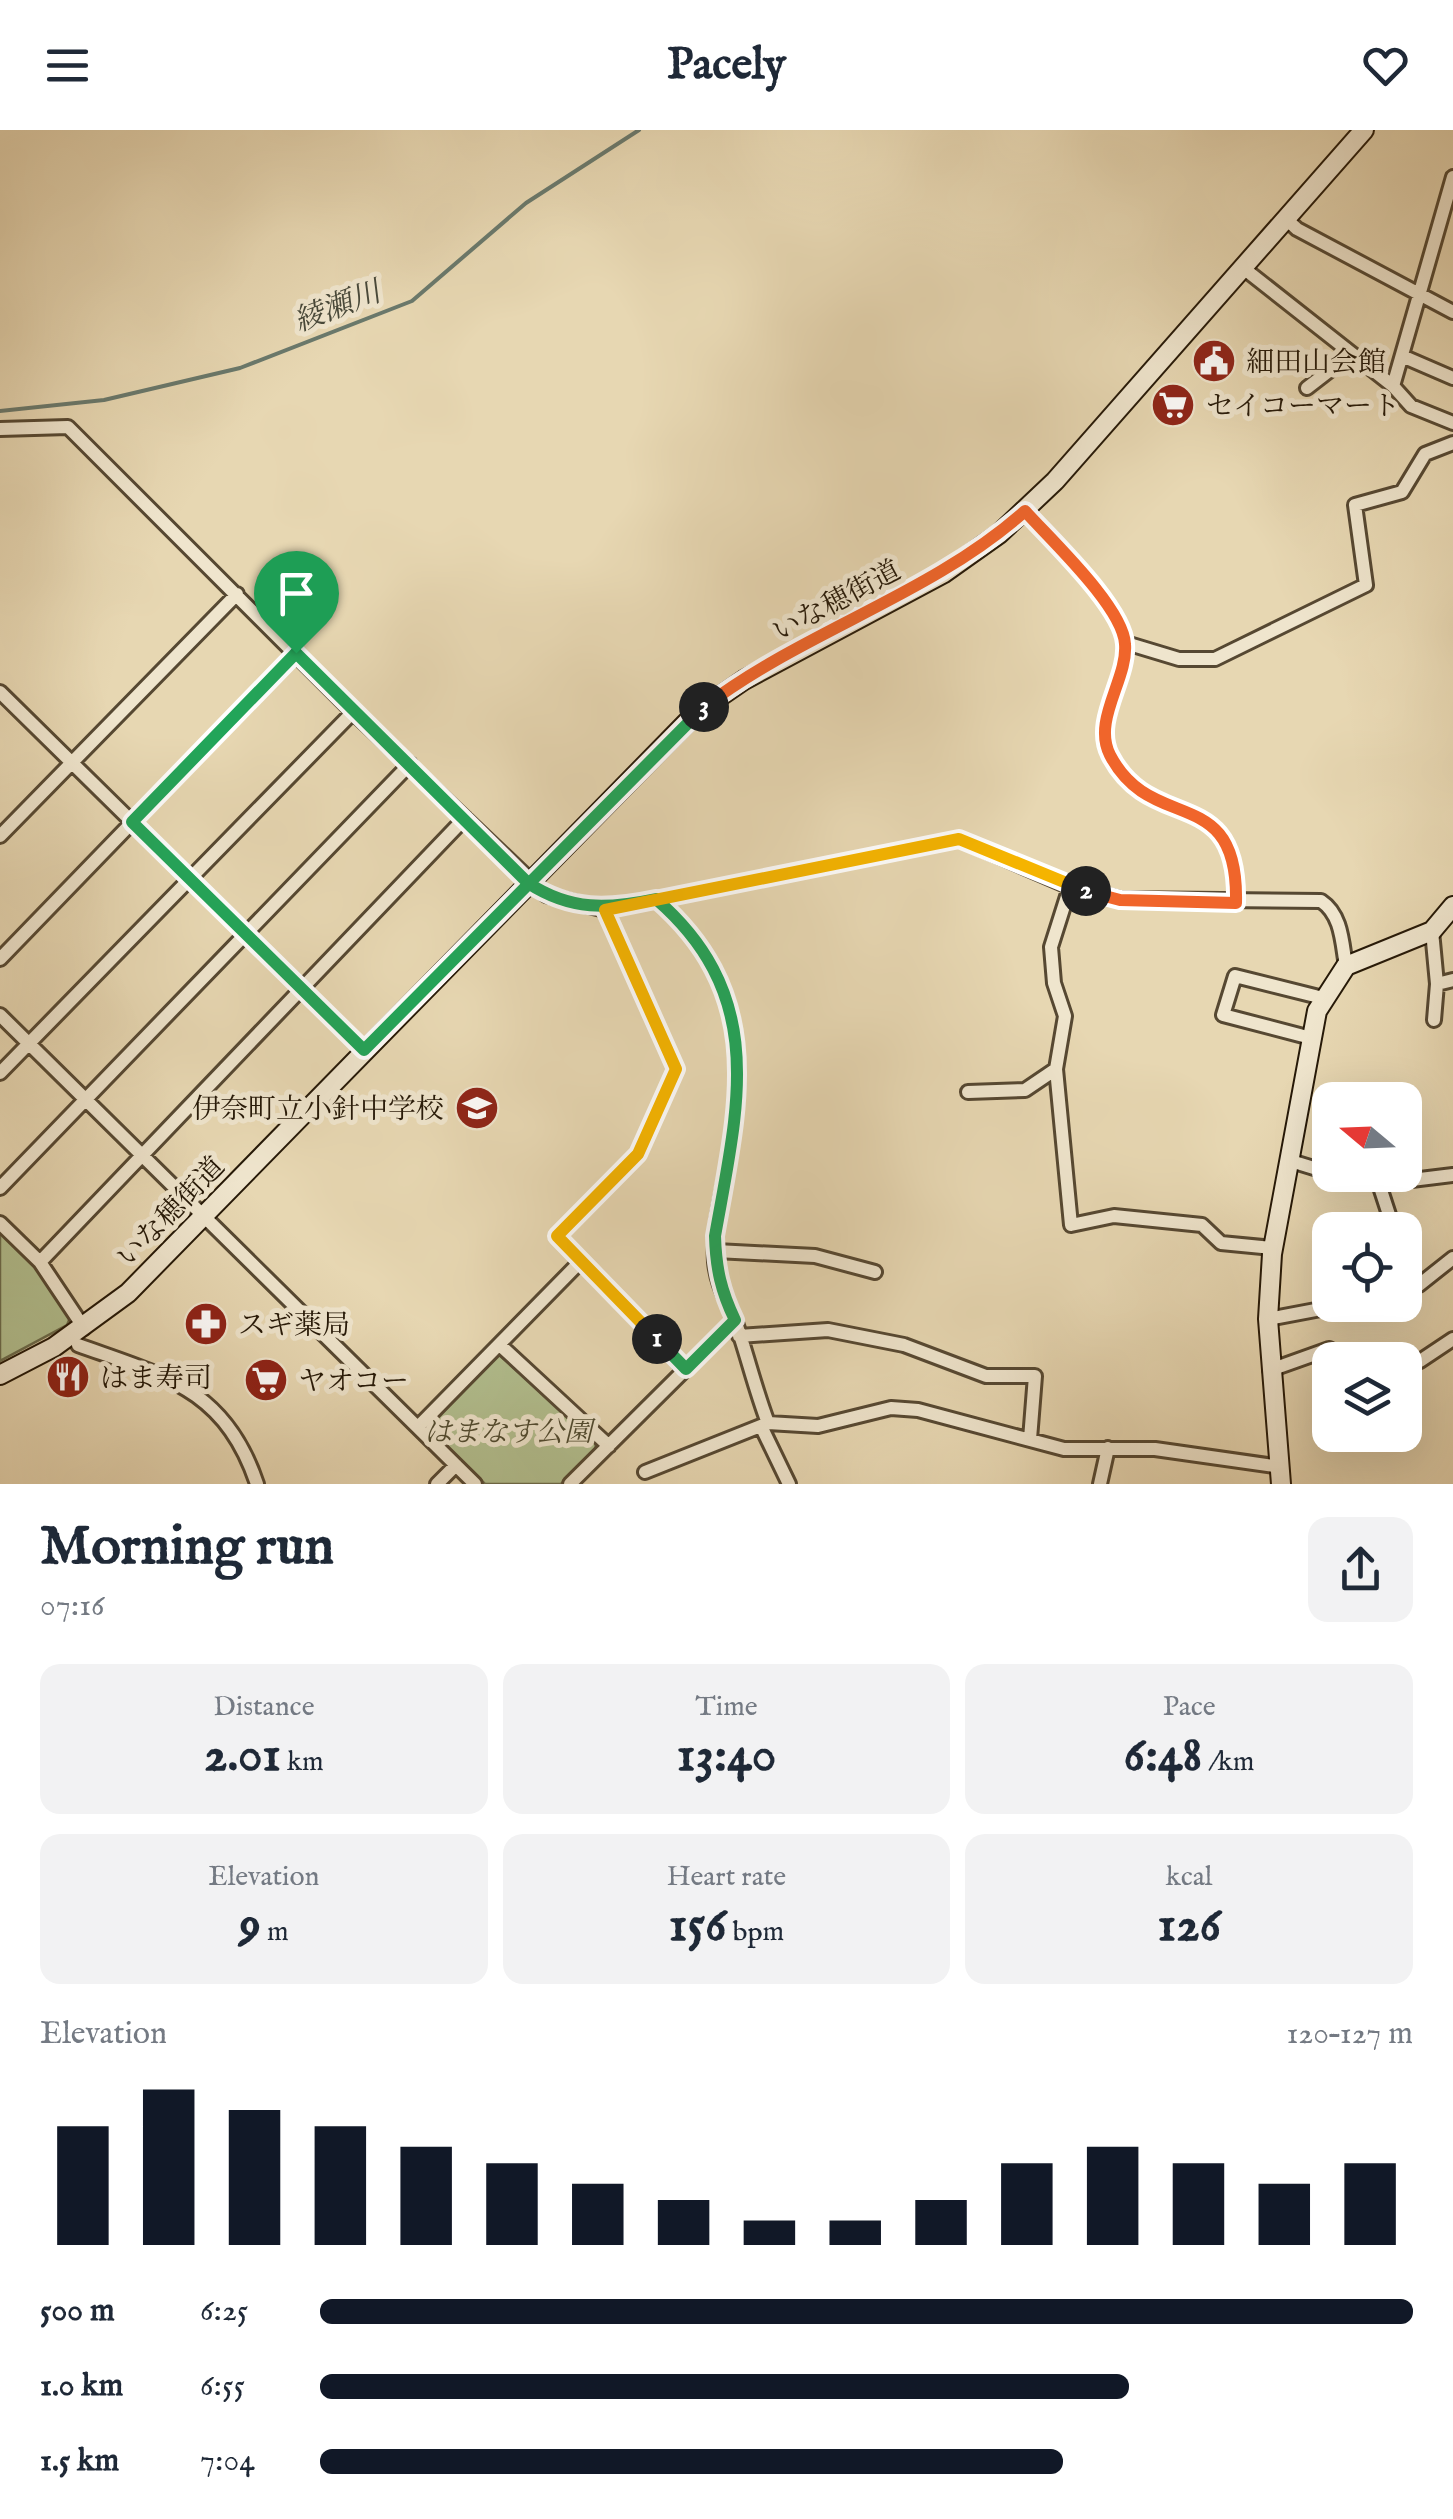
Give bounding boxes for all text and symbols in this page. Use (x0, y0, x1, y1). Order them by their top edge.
text: Pacely (667, 37, 786, 94)
icon: menu (40, 38, 95, 93)
icon: heart (1358, 38, 1413, 93)
water label: 綾瀬川 (289, 273, 389, 342)
public building icon: 細田山会館 (1191, 338, 1237, 384)
place label: 細田山会館 (1246, 346, 1386, 381)
supermarket icon: セイコーマート (1150, 382, 1196, 428)
place label: セイコーマート (1206, 390, 1400, 425)
pin (254, 551, 339, 654)
street label: いな穂街道 (767, 554, 907, 651)
icon: arrive (269, 566, 324, 621)
pin: 3 (679, 682, 729, 732)
text: 3 (699, 689, 709, 724)
pin: 2 (1061, 866, 1111, 916)
text: 2 (1079, 873, 1093, 908)
north arrow (1312, 1082, 1422, 1192)
map controls (1312, 1082, 1422, 1452)
school or university icon: 伊奈町立小針中学校 (454, 1085, 500, 1131)
place label: 伊奈町立小針中学校 (192, 1093, 444, 1128)
street label: いな穂街道 (111, 1150, 233, 1275)
button: locate (1312, 1212, 1422, 1322)
pharmacy icon: スギ薬局 (183, 1301, 229, 1347)
place label: スギ薬局 (238, 1309, 350, 1344)
pin: 1 (632, 1314, 682, 1364)
text: 1 (652, 1321, 662, 1356)
button: layers (1312, 1342, 1422, 1452)
restaurant icon: はま寿司 (45, 1354, 91, 1400)
supermarket icon: ヤオコー (243, 1357, 289, 1403)
place label: はま寿司 (100, 1362, 212, 1397)
place label: ヤオコー (298, 1365, 409, 1400)
park label: はまなす公園 (424, 1416, 596, 1451)
text: Morning run (40, 1513, 334, 1583)
button: share (1308, 1517, 1413, 1622)
text: 07:16 (40, 1586, 105, 1627)
text: Distance (213, 1690, 314, 1725)
text: Time (695, 1690, 758, 1725)
text: Pace (1163, 1690, 1216, 1725)
text: 2.01 (204, 1725, 281, 1788)
text: 13:40 (677, 1725, 776, 1788)
text: 6:48 (1124, 1725, 1202, 1788)
text: km (281, 1745, 324, 1780)
text: /km (1202, 1745, 1255, 1780)
text: Elevation (208, 1860, 319, 1895)
text: Heart rate (667, 1860, 786, 1895)
text: kcal (1166, 1860, 1212, 1895)
text: 9 (239, 1895, 261, 1958)
text: 156 (669, 1895, 726, 1958)
text: 126 (1158, 1895, 1221, 1958)
text: m (261, 1915, 289, 1950)
text: bpm (726, 1915, 784, 1950)
text: Elevation (40, 2014, 167, 2055)
text: 120–127 m (1286, 2014, 1413, 2055)
text: 500 m (40, 2291, 115, 2332)
text: 6:25 (200, 2291, 248, 2332)
text: 1.0 km (40, 2366, 123, 2407)
text: 6:55 (200, 2366, 245, 2407)
text: 1.5 km (40, 2441, 119, 2482)
text: 7:04 (200, 2441, 255, 2482)

